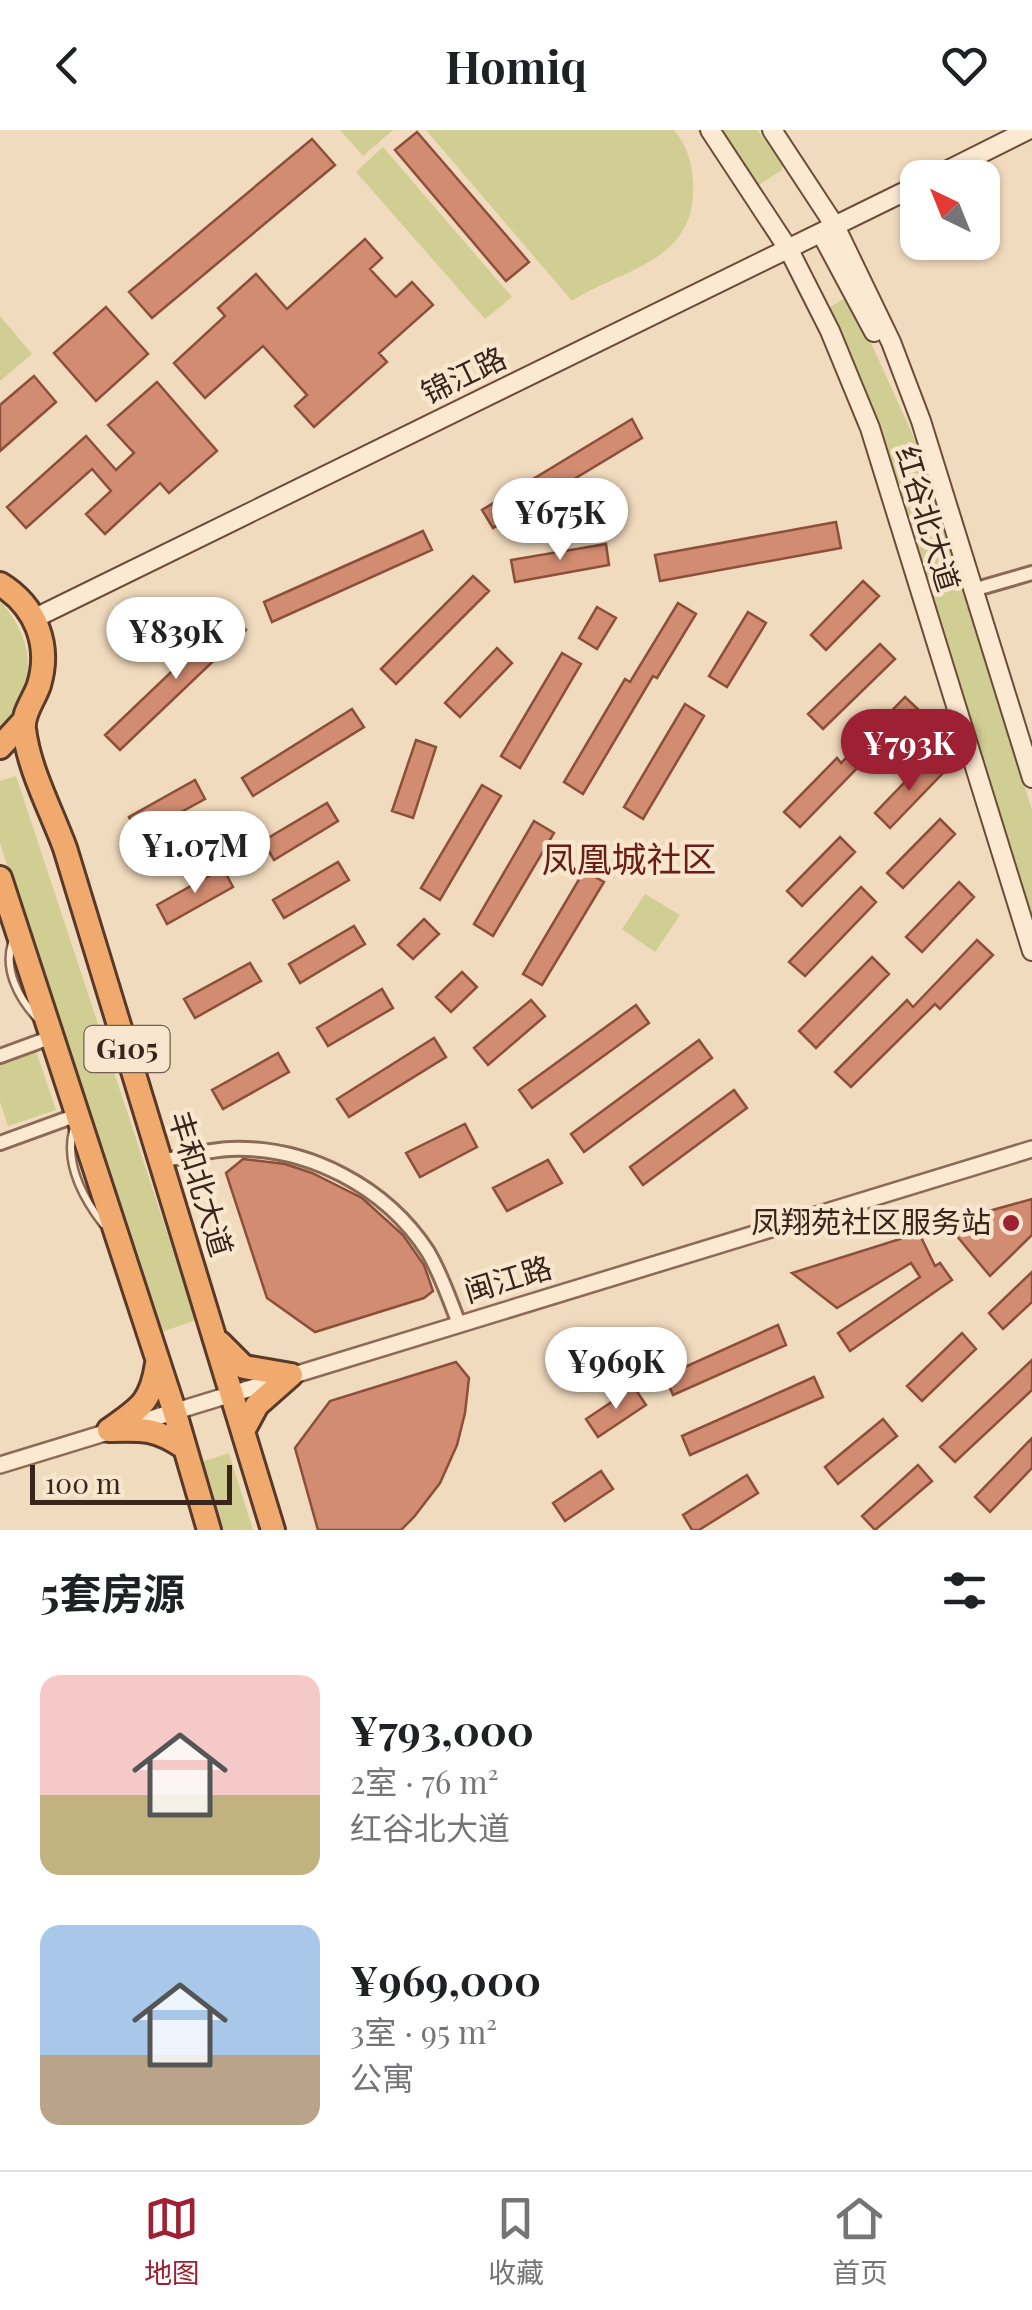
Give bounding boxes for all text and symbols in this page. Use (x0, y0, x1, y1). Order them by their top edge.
text: Homiq (445, 35, 587, 95)
icon: back (40, 38, 95, 93)
icon: heart (937, 38, 992, 93)
north arrow (900, 160, 1000, 260)
map controls (900, 160, 1000, 260)
street label: 锦江路 (414, 336, 512, 412)
street label: 红谷北大道 (888, 441, 970, 596)
pin: ¥675K (490, 478, 630, 563)
text: ¥675K (514, 489, 606, 532)
pin: ¥839K (106, 597, 246, 682)
text: ¥839K (128, 608, 224, 651)
pin: ¥793K (839, 709, 979, 794)
text: ¥793K (863, 720, 955, 763)
pin: ¥1.07M (114, 811, 276, 896)
text: ¥1.07M (141, 822, 249, 865)
district label: 凤凰城社区 (541, 834, 717, 881)
road number: G105 (84, 1026, 170, 1072)
street label: 丰和北大道 (161, 1106, 243, 1261)
place label: 凤翔苑社区服务站 (751, 1201, 991, 1241)
marker: 凤翔苑社区服务站 (1000, 1212, 1022, 1234)
street label: 闽江路 (459, 1246, 556, 1310)
pin: ¥969K (546, 1327, 686, 1412)
text: ¥969K (567, 1338, 665, 1381)
scale bar (30, 1460, 232, 1504)
text: 100 m (45, 1464, 121, 1501)
icon: filters (937, 1563, 992, 1618)
text: 5套房源 (40, 1564, 185, 1620)
text: ¥793,000 (350, 1701, 534, 1757)
icon: home (120, 1715, 240, 1835)
text: 2室 · 76 m² (350, 1759, 498, 1802)
text: 红谷北大道 (350, 1805, 510, 1848)
text: ¥969,000 (350, 1951, 541, 2007)
icon: home (120, 1965, 240, 2085)
text: 3室 · 95 m² (350, 2009, 497, 2052)
text: 公寓 (350, 2055, 414, 2098)
tab: 地图 (144, 2191, 200, 2291)
tab: 收藏 (488, 2191, 544, 2291)
tab: 首页 (832, 2191, 888, 2291)

